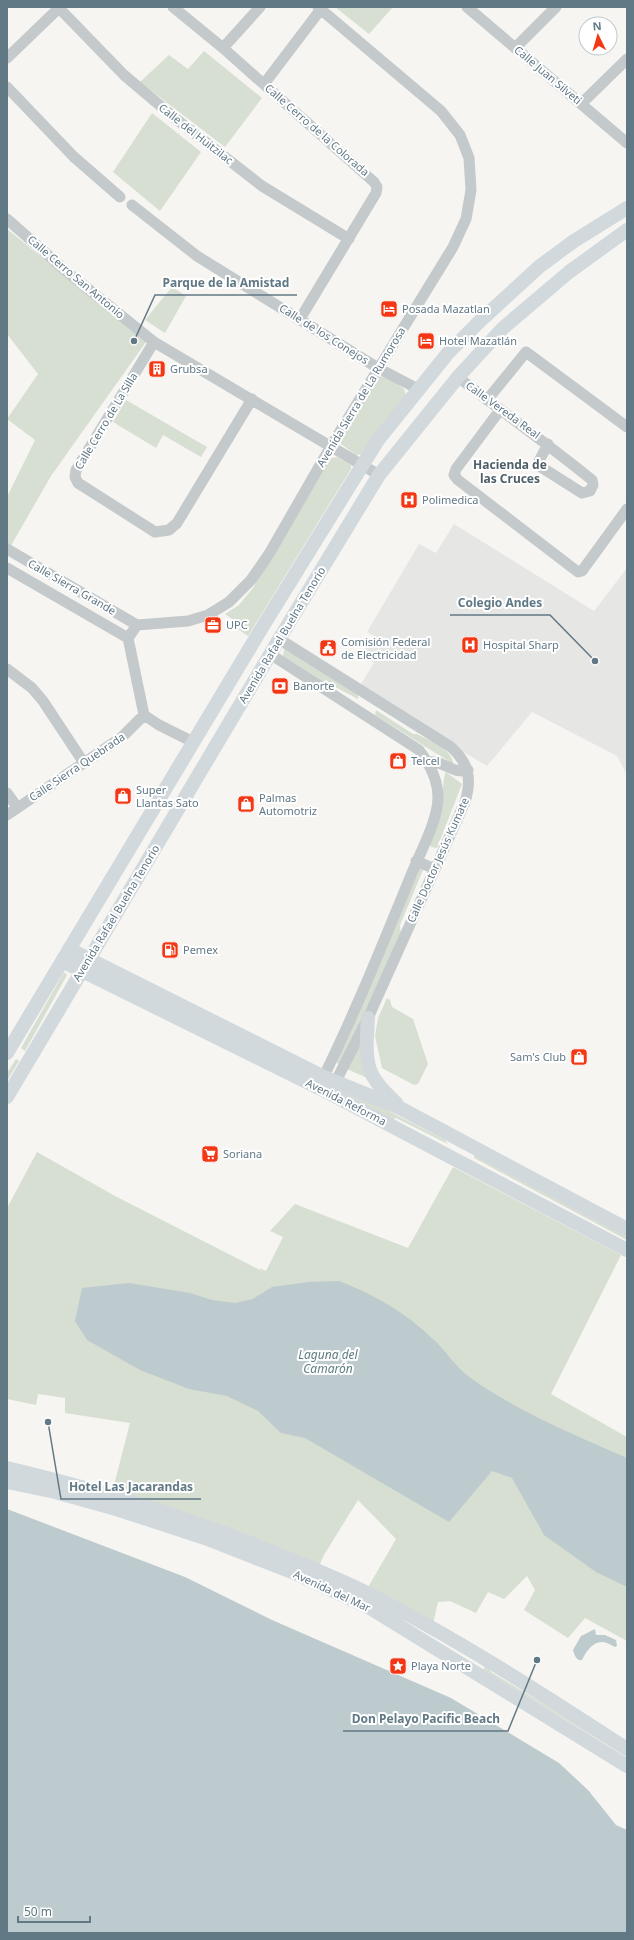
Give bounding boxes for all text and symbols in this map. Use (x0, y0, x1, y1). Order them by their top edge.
north arrow (578, 16, 618, 56)
text: N (592, 18, 602, 33)
street label: Calle Juan Silveti (511, 42, 585, 107)
street label: Calle Cerro de la Colorada (262, 80, 373, 179)
street label: Calle del Huitzilac (156, 100, 237, 167)
street label: Calle Cerro San Antonio (25, 232, 128, 322)
callout: Parque de la Amistad (155, 271, 297, 295)
text: Parque de la Amistad (163, 274, 289, 291)
hotel icon: Posada Mazatlan (379, 299, 399, 319)
street label: Calle de los Conejos (277, 300, 372, 367)
place label: Posada Mazatlan (402, 301, 490, 316)
street label: Avenida Sierra de La Rumorosa (313, 324, 408, 470)
hotel icon: Hotel Mazatlán (416, 331, 436, 351)
place label: Hotel Mazatlán (439, 333, 517, 348)
building icon: Grubsa (147, 359, 167, 379)
place label: Grubsa (170, 361, 208, 376)
street label: Calle Cerro de La Silla (71, 369, 141, 472)
street label: Calle Vereda Real (463, 377, 544, 442)
district label: Hacienda de las Cruces (473, 456, 547, 487)
hospital icon: Polimedica (399, 490, 419, 510)
place label: Polimedica (422, 492, 479, 507)
street label: Calle Sierra Grande (26, 555, 119, 618)
street label: Avenida Rafael Buelna Tenorio (235, 563, 329, 706)
callout: Colegio Andes (450, 591, 550, 615)
text: Colegio Andes (458, 594, 542, 611)
office icon: UPC (203, 615, 223, 635)
place label: UPC (226, 617, 248, 632)
place label: Comisión Federal de Electricidad (341, 634, 430, 662)
hospital icon: Hospital Sharp (460, 635, 480, 655)
place label: Hospital Sharp (483, 637, 559, 652)
public building icon: Comisión Federal de Electricidad (318, 638, 338, 658)
bank icon: Banorte (270, 676, 290, 696)
place label: Banorte (293, 678, 335, 693)
street label: Calle Sierra Quebrada (26, 729, 128, 804)
shop icon: Telcel (388, 751, 408, 771)
place label: Telcel (411, 753, 440, 768)
place label: Super Llantas Sato (136, 782, 199, 810)
shop icon: Super Llantas Sato (113, 786, 133, 806)
place label: Palmas Automotriz (259, 790, 317, 818)
shop icon: Palmas Automotriz (236, 794, 256, 814)
street label: Calle Doctor Jesús Kumate (403, 795, 472, 925)
street label: Avenida Rafael Buelna Tenorio (69, 841, 163, 984)
fuel station icon: Pemex (160, 940, 180, 960)
place label: Pemex (183, 942, 218, 957)
shop icon: Sam's Club (569, 1047, 589, 1067)
place label: Sam's Club (510, 1049, 566, 1064)
street label: Avenida Reforma (303, 1075, 389, 1128)
supermarket icon: Soriana (200, 1144, 220, 1164)
place label: Soriana (223, 1146, 262, 1161)
water label: Laguna del Camarón (298, 1346, 359, 1377)
callout: Hotel Las Jacarandas (61, 1475, 201, 1499)
text: Hotel Las Jacarandas (69, 1478, 193, 1495)
street label: Avenida del Mar (291, 1566, 374, 1615)
place icon: Playa Norte (388, 1656, 408, 1676)
place label: Playa Norte (411, 1658, 471, 1673)
callout: Don Pelayo Pacific Beach (343, 1707, 508, 1731)
text: Don Pelayo Pacific Beach (352, 1710, 500, 1727)
scale bar (18, 1898, 90, 1924)
text: 50 m (24, 1903, 52, 1920)

